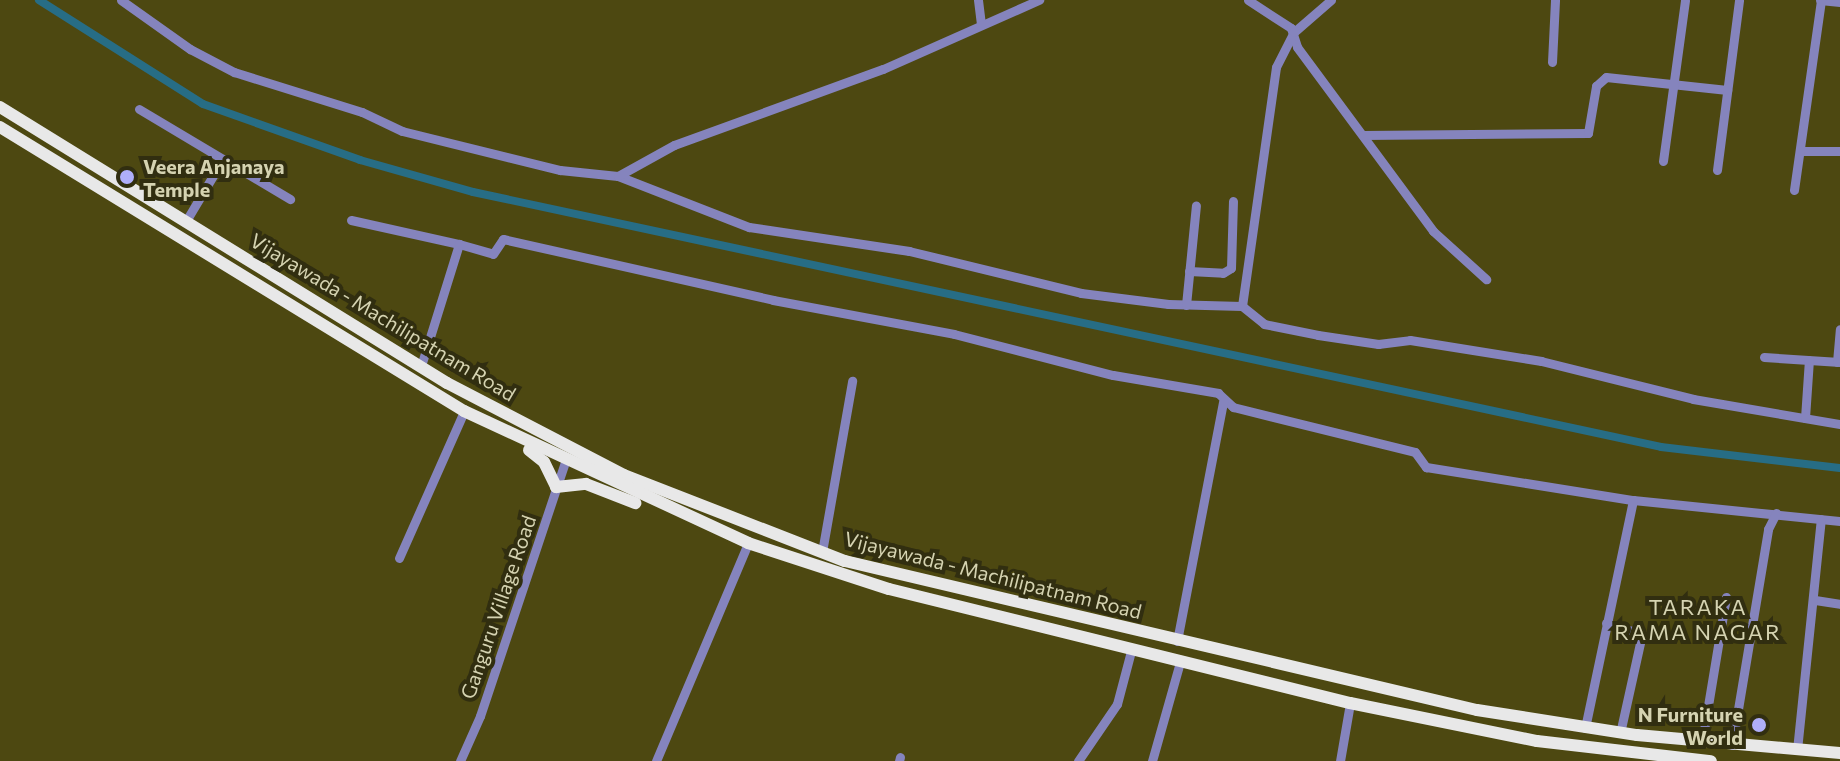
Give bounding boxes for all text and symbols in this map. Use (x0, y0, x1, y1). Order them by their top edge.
place label: Veera Anjanaya Temple (143, 154, 284, 201)
marker: Veera Anjanaya Temple (118, 168, 136, 186)
street label: Vijayawada - Machilipatnam Road (246, 228, 520, 406)
street label: Ganguru Village Road (455, 512, 541, 702)
street label: Vijayawada - Machilipatnam Road (842, 526, 1144, 624)
district label: TARAKA RAMA NAGAR (1614, 593, 1782, 644)
place label: N Furniture World (1638, 702, 1743, 749)
marker: N Furniture World (1750, 716, 1768, 734)

